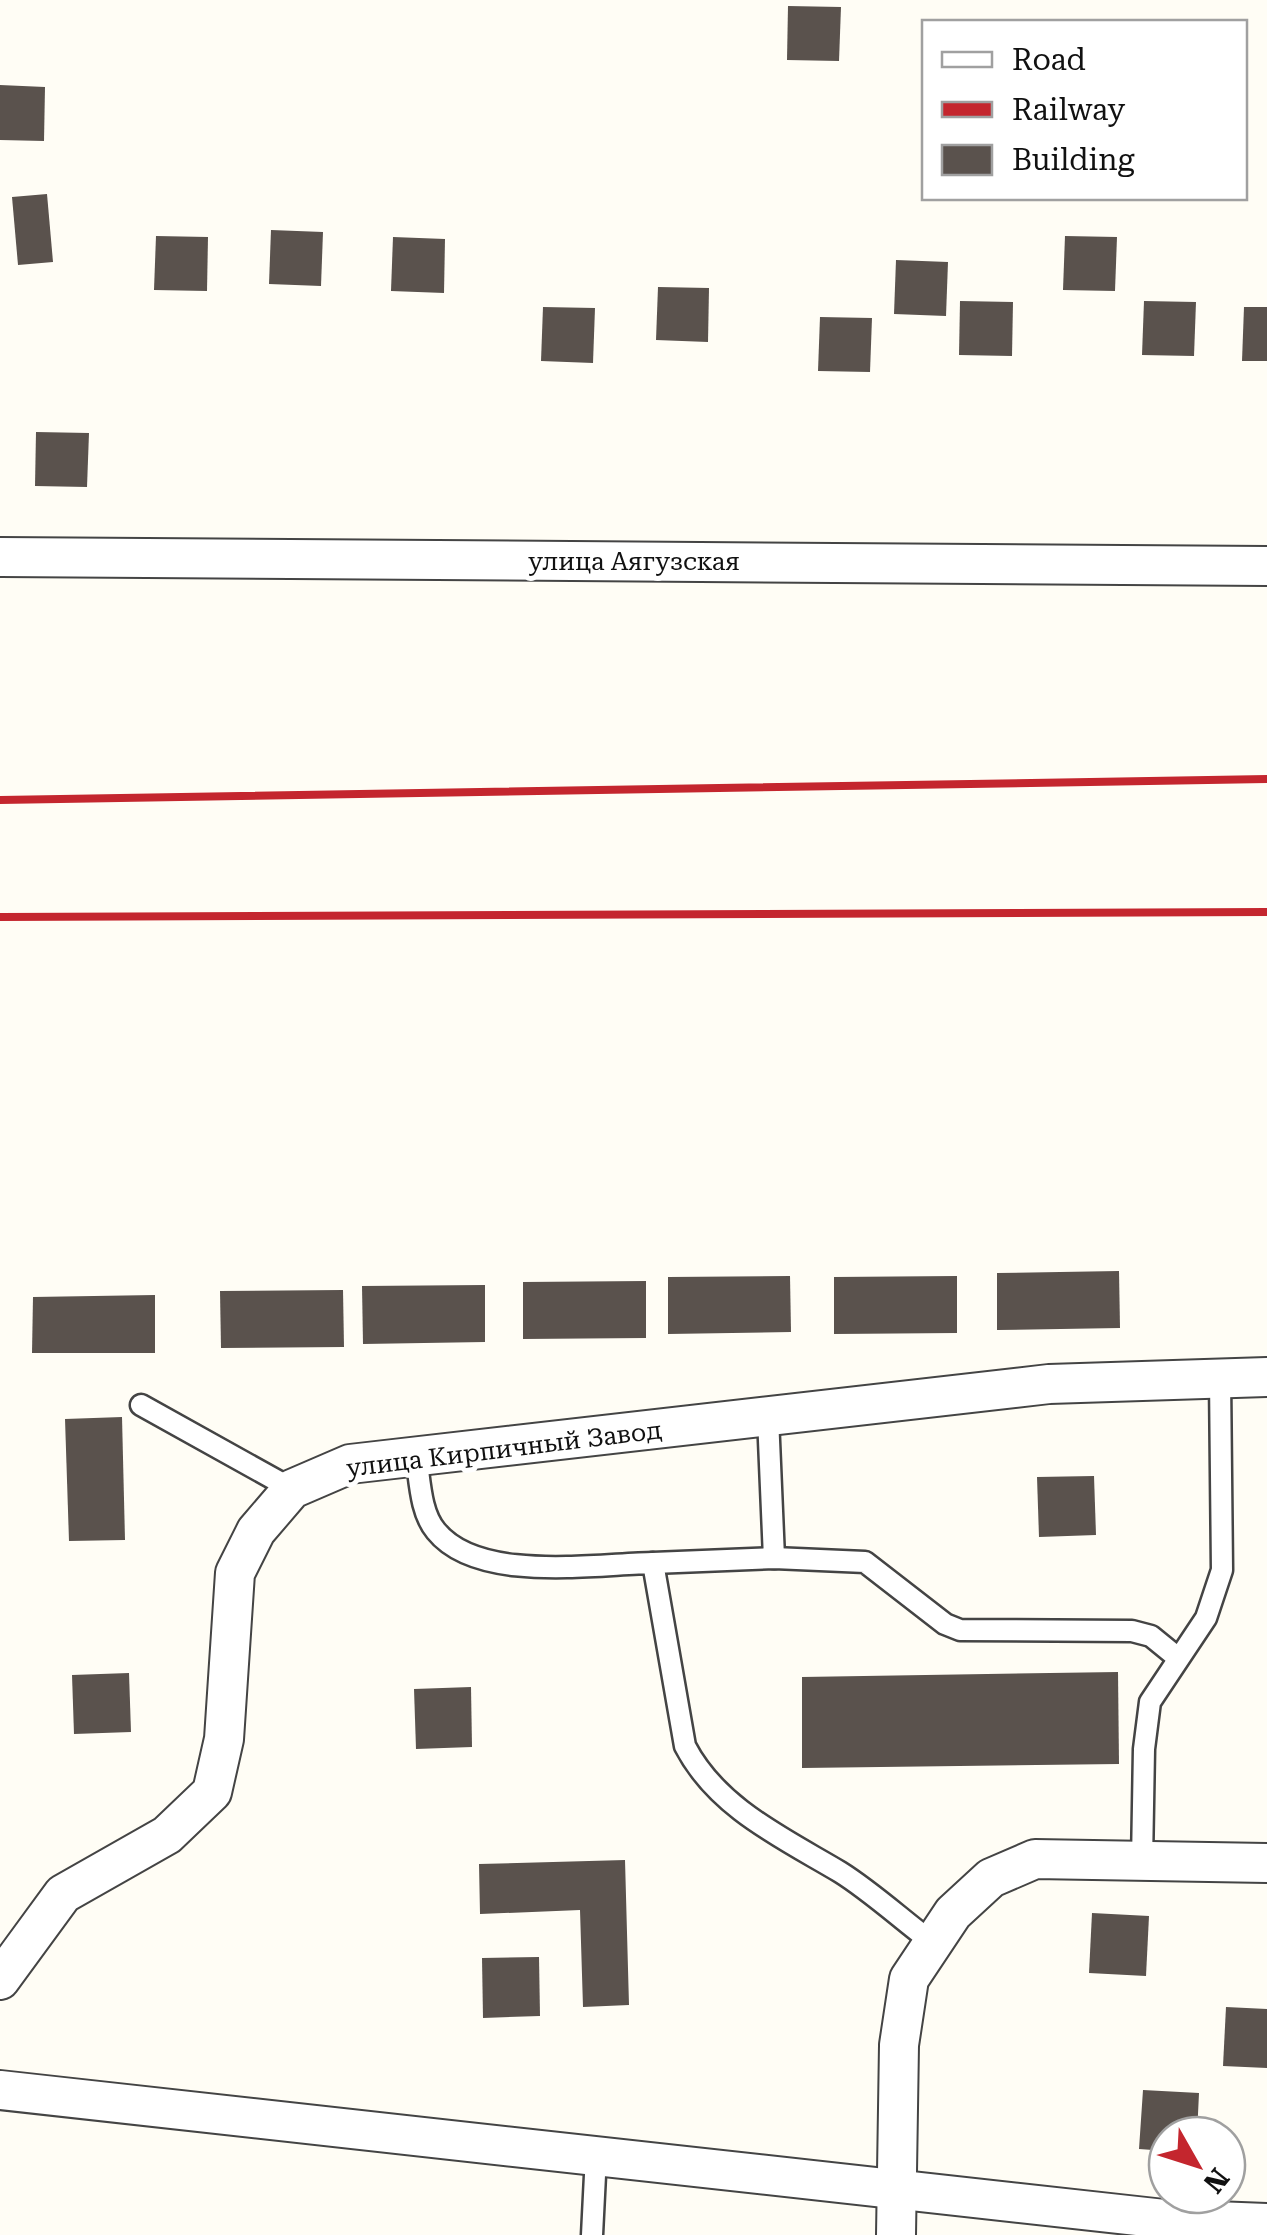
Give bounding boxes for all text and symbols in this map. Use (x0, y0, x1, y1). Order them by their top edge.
legend (922, 20, 1247, 200)
text: Road (1012, 42, 1086, 77)
text: Railway (1012, 92, 1126, 127)
text: Building (1012, 142, 1135, 177)
street label: улица Аягузская (528, 547, 740, 576)
street label: улица Кирпичный Завод (345, 1415, 663, 1483)
north arrow (1147, 2115, 1247, 2215)
text: N (1196, 2162, 1236, 2199)

